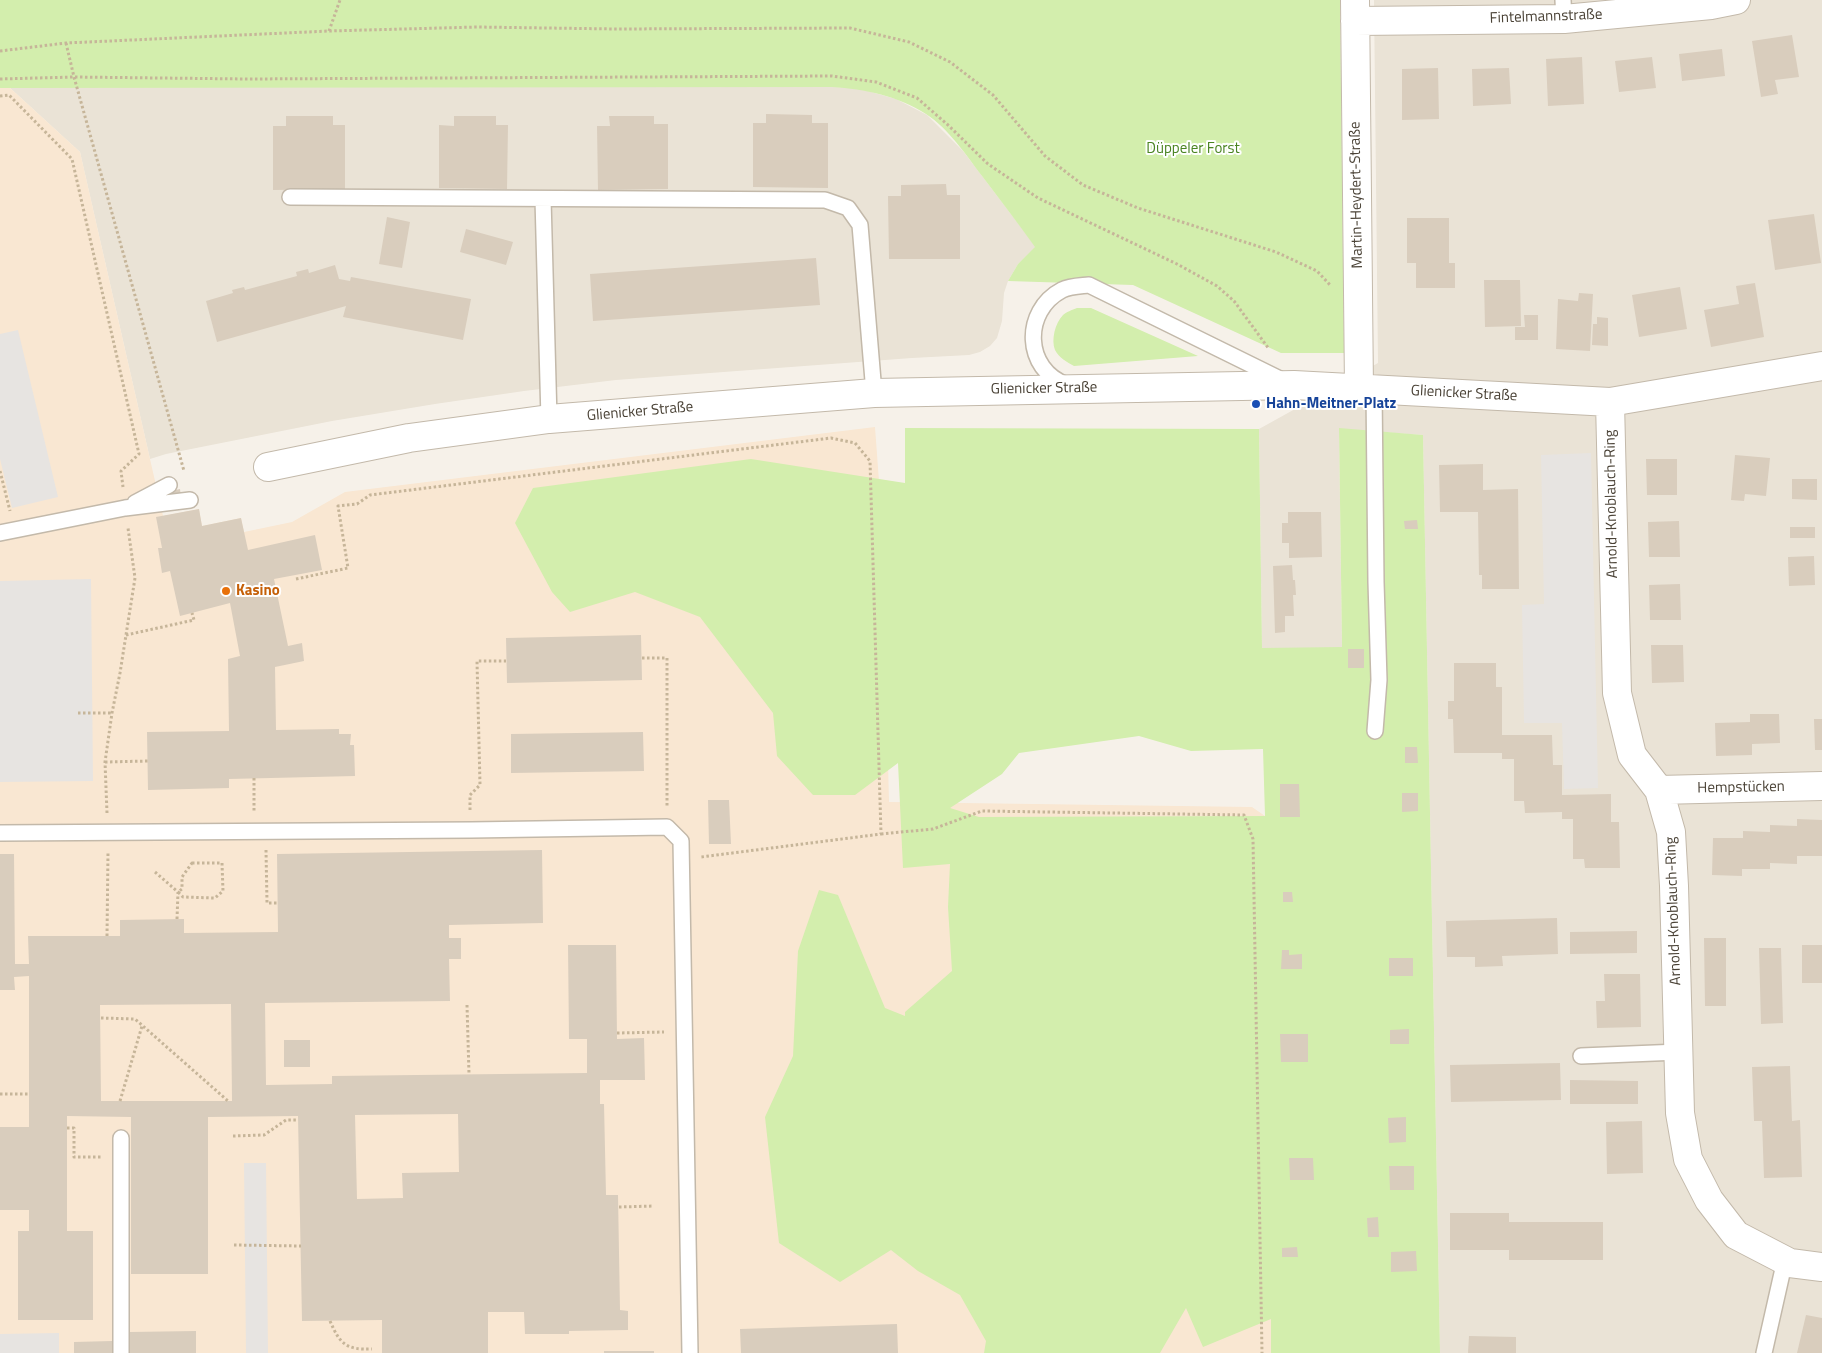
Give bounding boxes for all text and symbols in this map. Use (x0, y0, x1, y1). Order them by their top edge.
street label: Fintelmannstraße (1489, 6, 1603, 28)
street label: Martin-Heydert-Straße (1347, 121, 1367, 269)
park label: Düppeler Forst (1146, 140, 1240, 158)
street label: Glienicker Straße (991, 379, 1097, 399)
street label: Glienicker Straße (1410, 382, 1518, 406)
place label: Hahn-Meitner-Platz (1266, 395, 1396, 413)
street label: Glienicker Straße (586, 398, 694, 426)
marker: Hahn-Meitner-Platz (1250, 398, 1262, 410)
street label: Arnold-Knoblauch-Ring (1602, 429, 1622, 579)
place label: Kasino (236, 582, 280, 600)
marker: Kasino (220, 585, 232, 597)
street label: Hempstücken (1697, 778, 1785, 798)
street label: Arnold-Knoblauch-Ring (1662, 836, 1686, 986)

